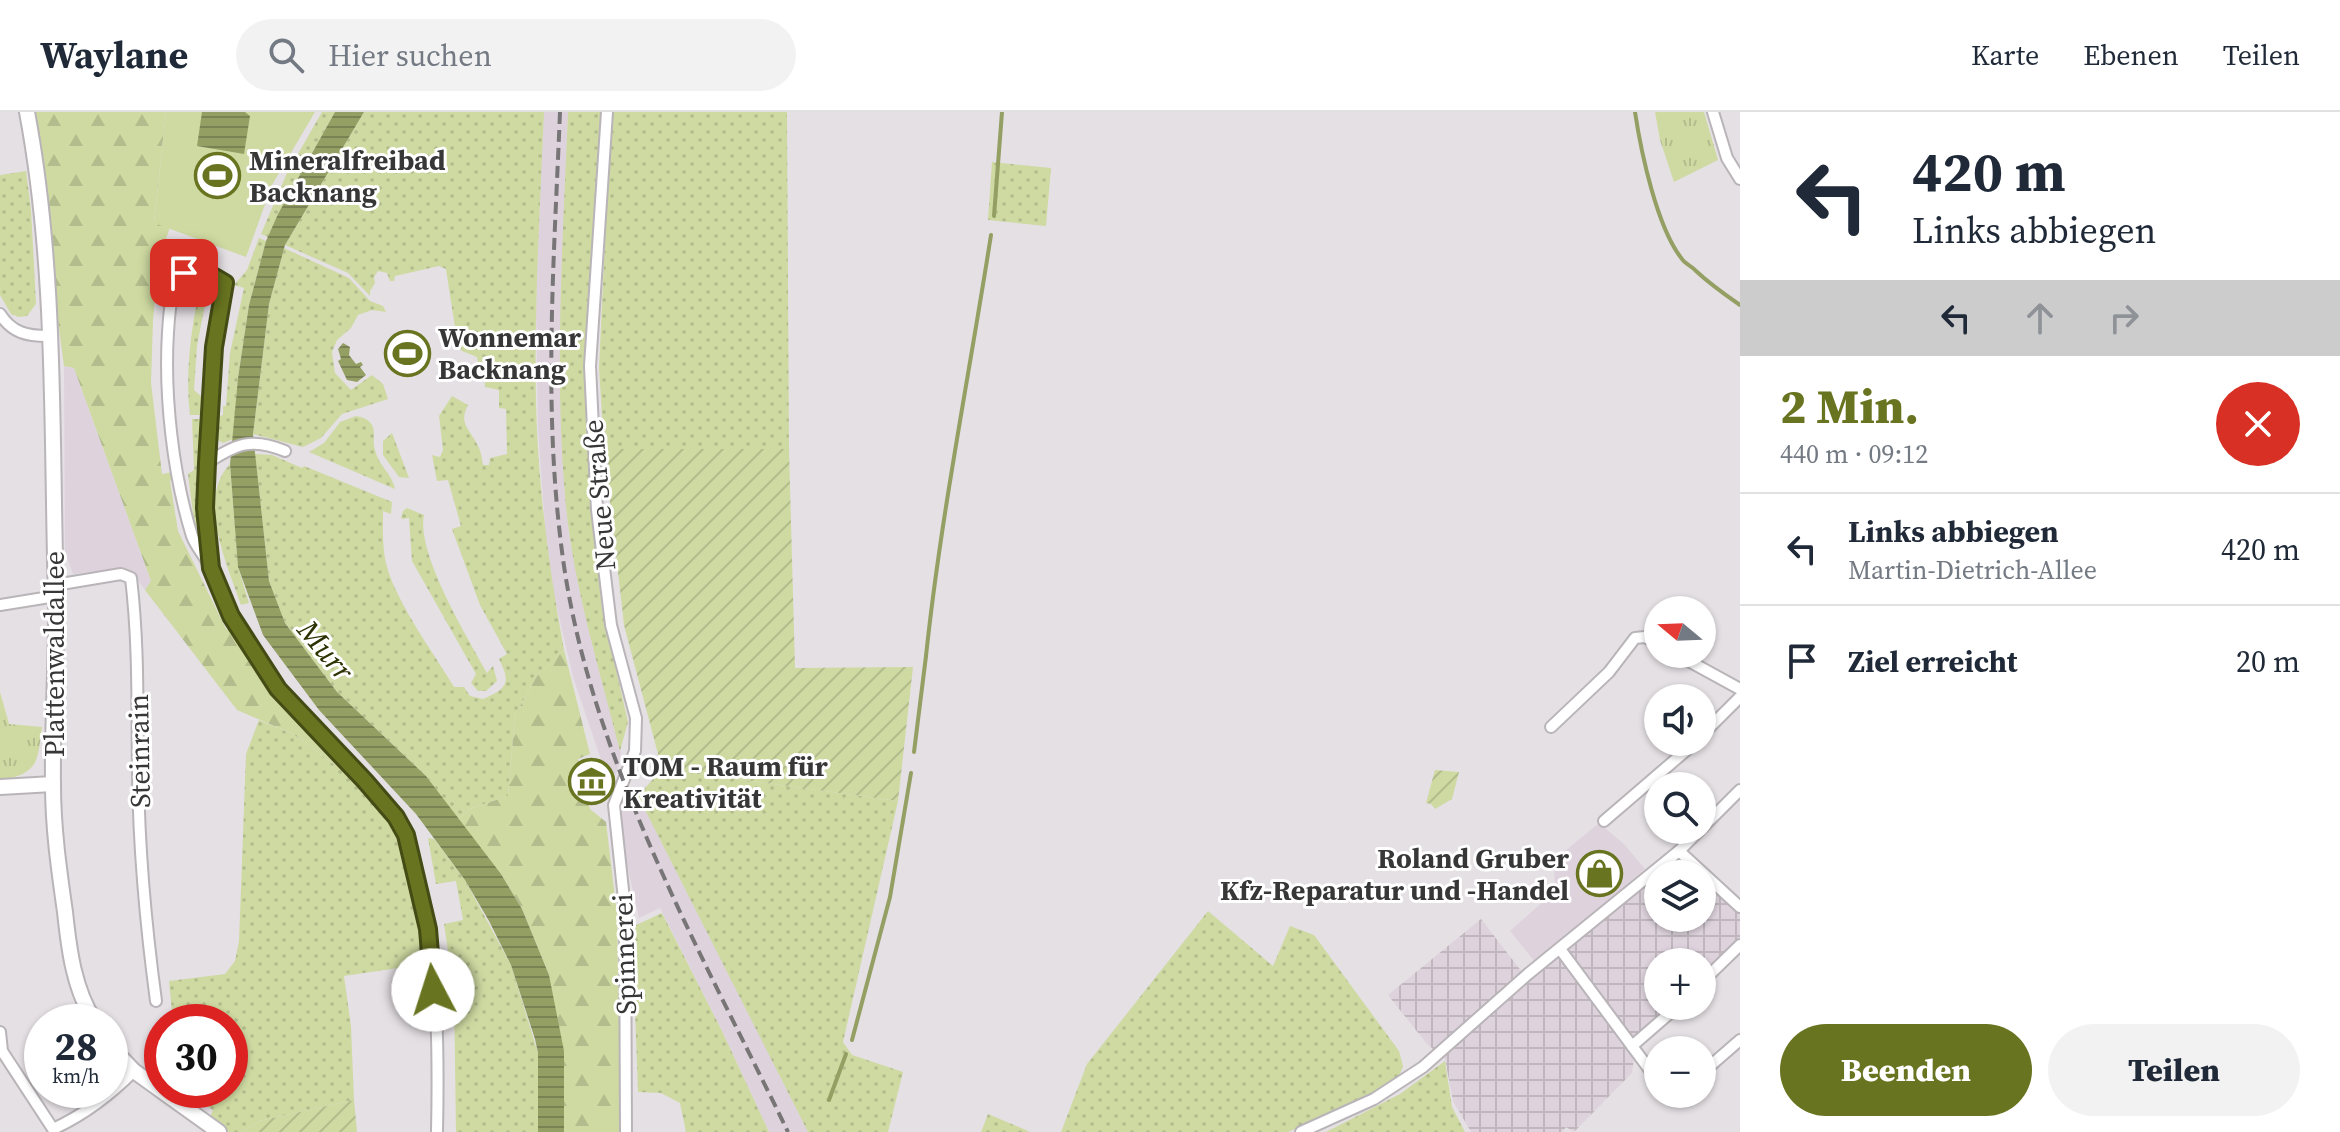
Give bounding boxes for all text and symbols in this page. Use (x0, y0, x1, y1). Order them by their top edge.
search box (236, 19, 796, 91)
text: Waylane (40, 29, 188, 81)
icon: search (264, 33, 308, 77)
text: Hier suchen (328, 35, 492, 76)
text: Karte (1971, 36, 2039, 74)
text: Ebenen (2083, 36, 2179, 74)
text: Teilen (2223, 36, 2300, 74)
text: 420 m (1912, 133, 2066, 210)
place label: Mineralfreibad Backnang (249, 141, 446, 211)
icon: left (1780, 144, 1884, 248)
sports icon: Mineralfreibad Backnang (194, 152, 242, 200)
text: Links abbiegen (1912, 206, 2156, 255)
pin (150, 239, 218, 307)
icon: arrive (162, 251, 206, 295)
icon: left (1934, 296, 1978, 340)
icon: ahead (2018, 296, 2062, 340)
icon: right (2102, 296, 2146, 340)
place label: Wonnemar Backnang (438, 318, 581, 388)
sports icon: Wonnemar Backnang (383, 329, 431, 377)
text: 2 Min. (1780, 373, 1919, 439)
button: close (2216, 382, 2300, 466)
street label: Neue Straße (573, 418, 625, 572)
text: 440 m · 09:12 (1780, 436, 1928, 472)
text: Links abbiegen (1848, 511, 2059, 552)
icon: left (1780, 527, 1824, 571)
text: 420 m (2221, 529, 2300, 570)
street label: Plattenwaldallee (35, 551, 73, 757)
text: Martin-Dietrich-Allee (1848, 552, 2097, 588)
north arrow (1644, 596, 1716, 668)
map controls (1644, 596, 1716, 1108)
water label: Murr (288, 610, 364, 690)
icon: arrive (1780, 639, 1824, 683)
text: Ziel erreicht (1848, 641, 2017, 682)
text: 20 m (2236, 641, 2300, 682)
button: sound (1644, 684, 1716, 756)
street label: Steinrain (119, 694, 159, 808)
place label: TOM - Raum für Kreativität (623, 747, 828, 817)
museum icon: TOM - Raum für Kreativität (568, 758, 616, 806)
button: search (1644, 772, 1716, 844)
place label: Roland Gruber Kfz-Reparatur und -Handel (1220, 839, 1569, 909)
shop icon: Roland Gruber Kfz-Reparatur und -Handel (1576, 850, 1624, 898)
button: layers (1644, 860, 1716, 932)
street label: Spinnerei (603, 893, 645, 1015)
position arrow (391, 948, 475, 1032)
button: + (1644, 948, 1716, 1020)
speed limit sign: 30 (144, 1004, 248, 1108)
text: 28 (54, 1019, 98, 1073)
button: Beenden (1780, 1024, 2032, 1116)
button: Teilen (2048, 1024, 2300, 1116)
button: − (1644, 1036, 1716, 1108)
text: km/h (52, 1062, 100, 1090)

